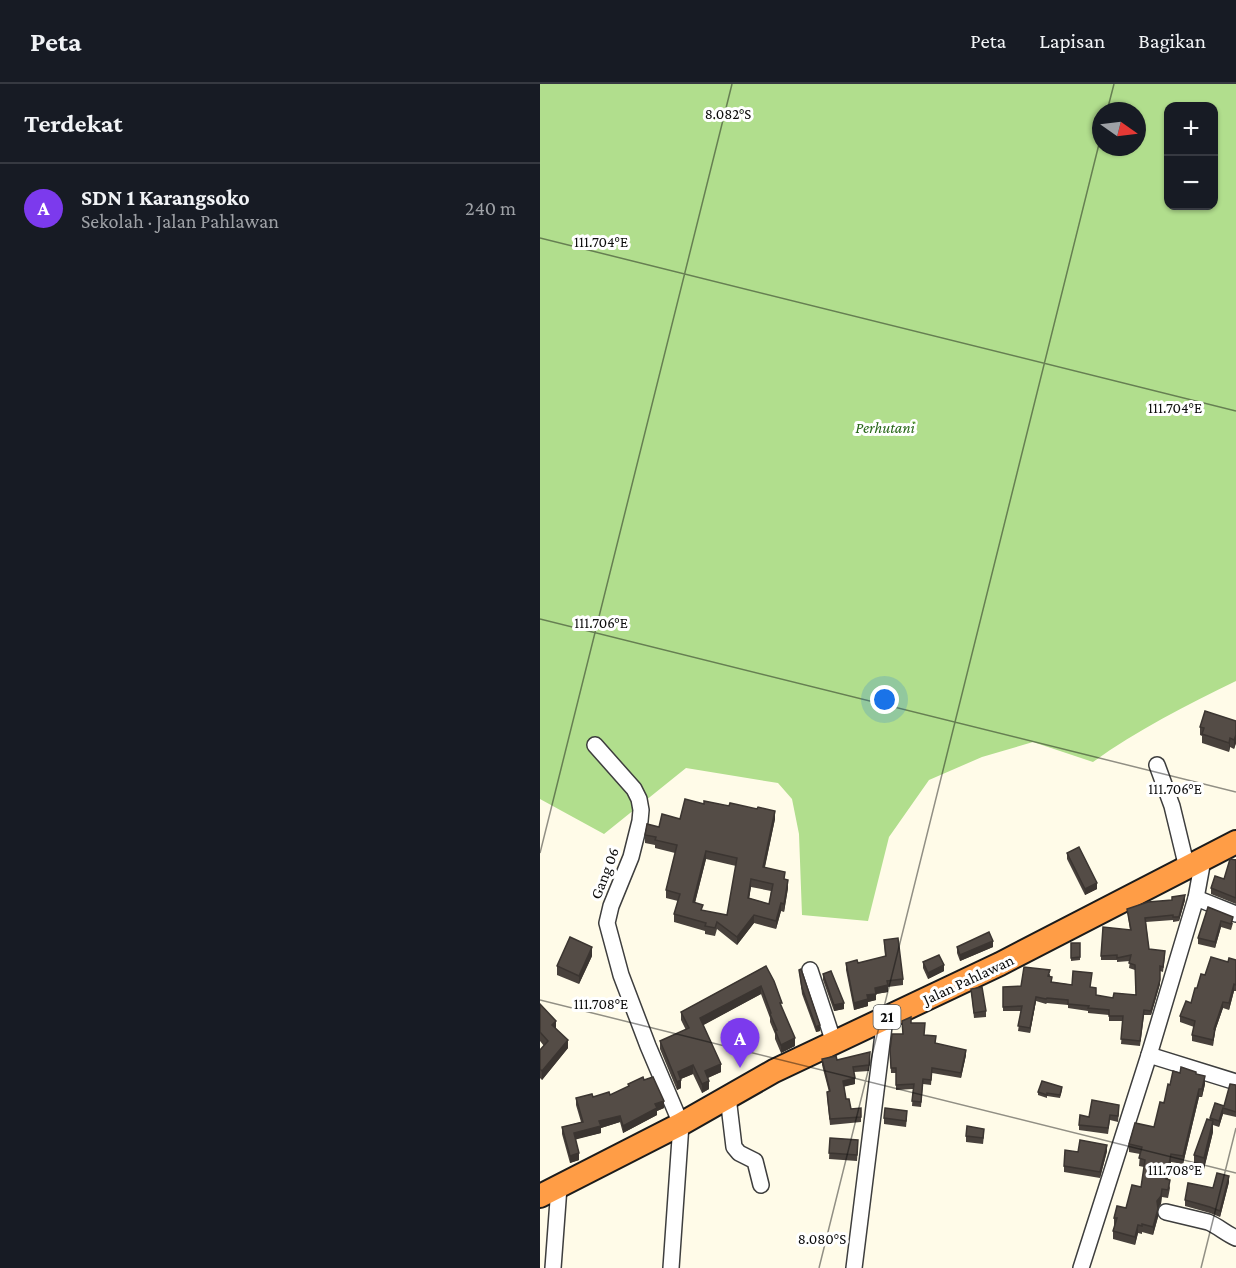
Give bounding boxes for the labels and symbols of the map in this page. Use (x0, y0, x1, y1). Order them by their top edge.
north arrow (1092, 102, 1146, 156)
text: 8.082°S (705, 106, 751, 122)
text: 111.704°E (574, 234, 628, 250)
text: 111.704°E (1148, 400, 1202, 416)
park label: Perhutani (855, 419, 915, 436)
text: 111.706°E (574, 615, 628, 631)
your location (870, 685, 899, 714)
text: 111.706°E (1148, 781, 1202, 797)
street label: Gang 06 (587, 845, 623, 902)
street label: Jalan Pahlawan (918, 951, 1017, 1010)
text: 111.708°E (574, 996, 628, 1012)
road number: 21 (874, 1005, 900, 1029)
pin: A (720, 1018, 760, 1068)
text: 111.708°E (1148, 1162, 1202, 1178)
text: 8.080°S (798, 1231, 846, 1247)

